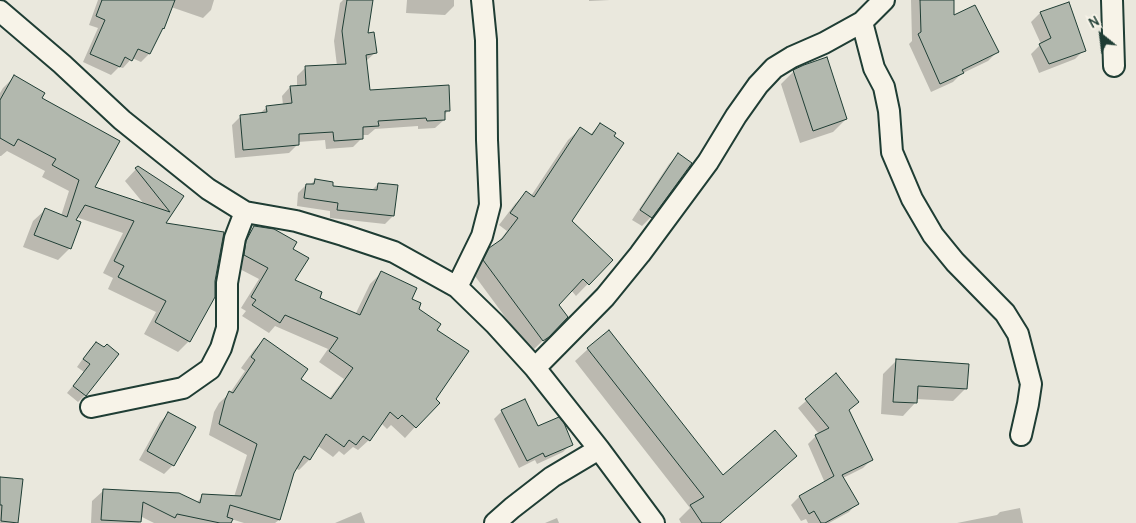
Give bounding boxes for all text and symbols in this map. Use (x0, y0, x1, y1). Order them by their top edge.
north arrow (1076, 10, 1126, 60)
text: N (1085, 12, 1102, 32)

